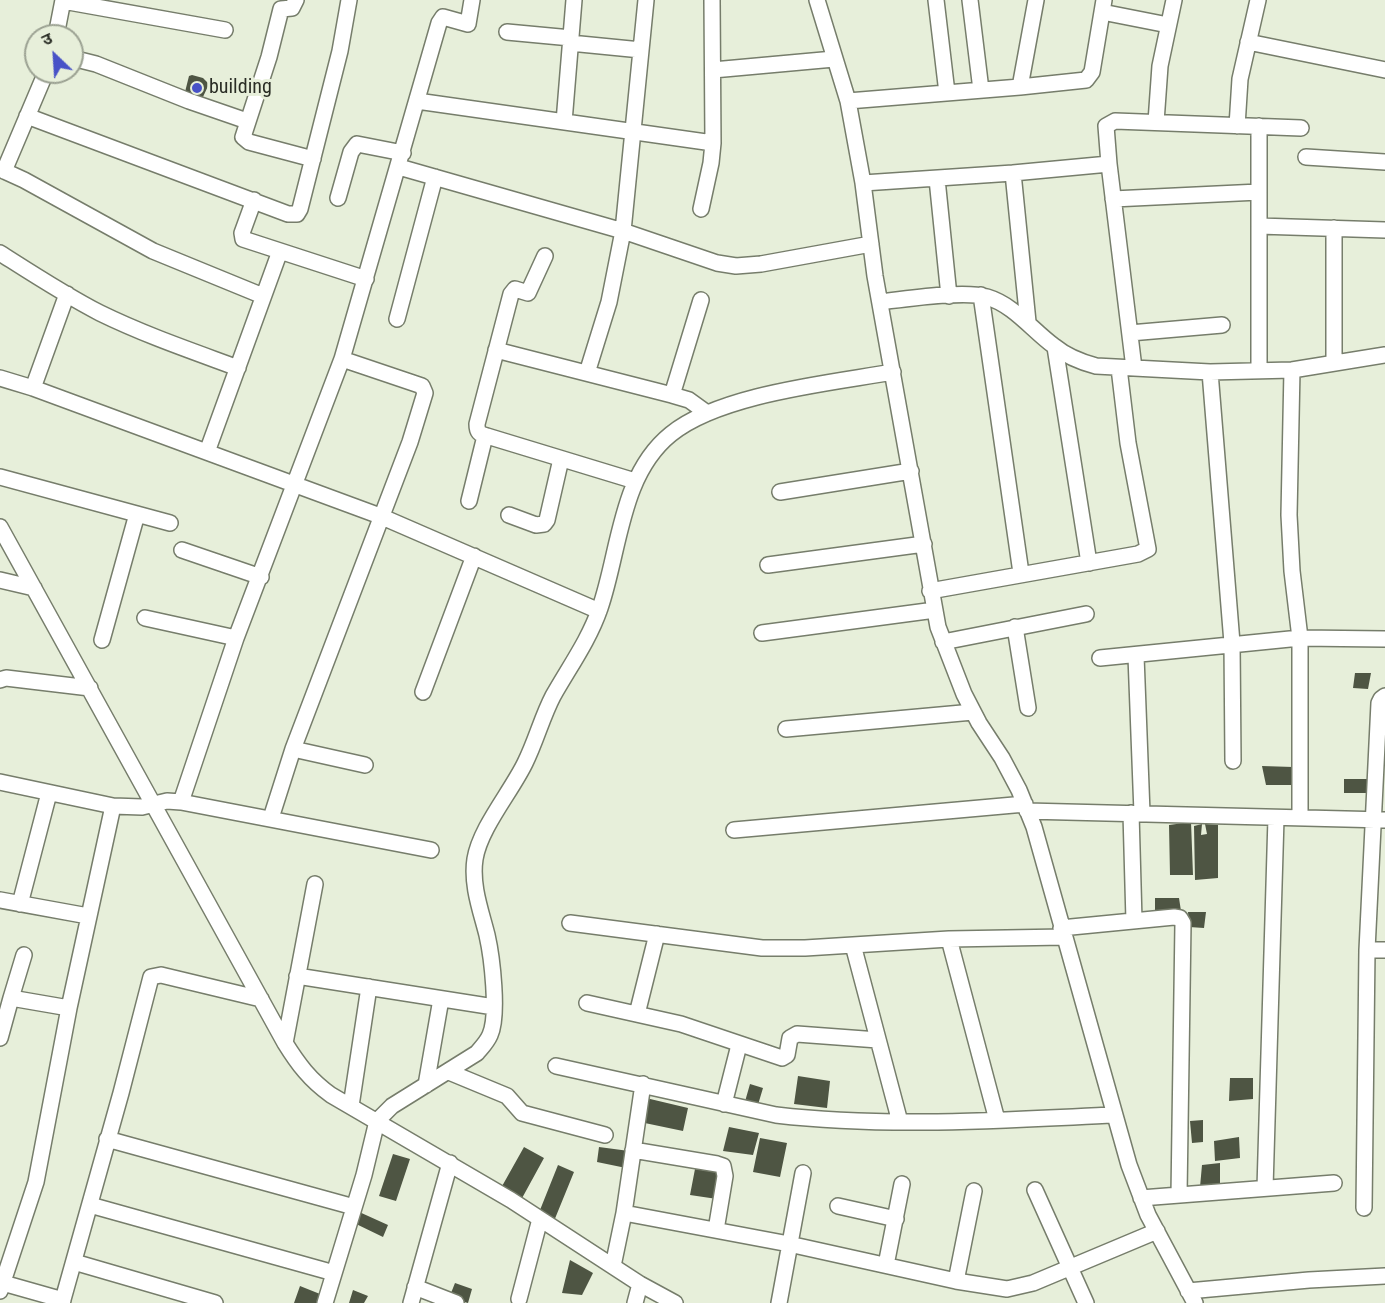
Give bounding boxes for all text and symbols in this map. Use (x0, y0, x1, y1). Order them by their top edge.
north arrow (24, 24, 84, 84)
text: उ (39, 28, 55, 50)
place label: building (209, 76, 272, 100)
marker: building (190, 81, 204, 95)

